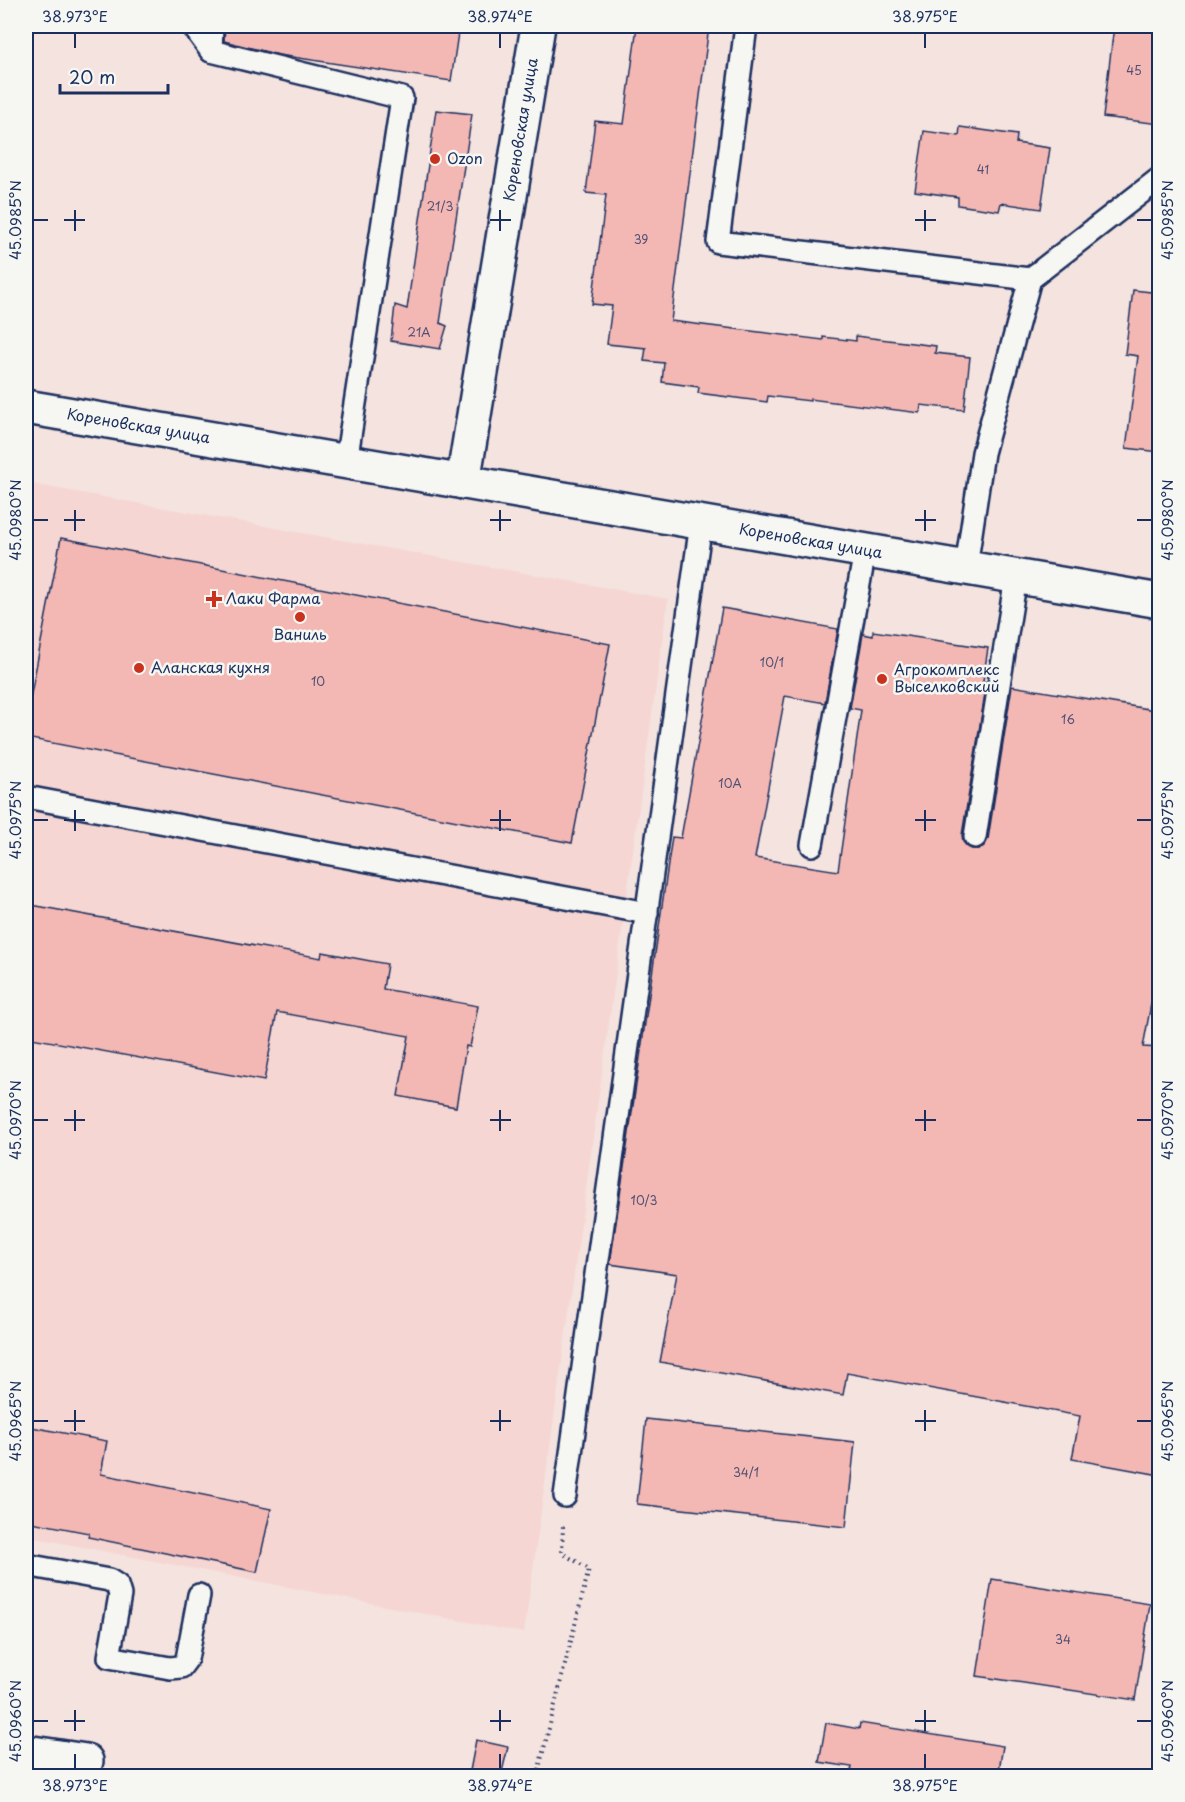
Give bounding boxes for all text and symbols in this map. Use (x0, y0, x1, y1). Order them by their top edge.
text: 38.973°E (42, 4, 108, 27)
text: 38.974°E (467, 4, 533, 27)
text: 38.975°E (892, 4, 958, 27)
street label: Кореновская улица (496, 55, 543, 203)
scale bar (60, 57, 168, 95)
house number: 45 (1126, 61, 1142, 79)
text: 20 m (69, 63, 115, 90)
place label: Ozon (447, 146, 483, 169)
marker: Ozon (428, 152, 442, 166)
house number: 41 (977, 160, 989, 178)
text: 45.0985°N (3, 180, 26, 260)
text: 45.0985°N (1155, 180, 1178, 260)
house number: 21/3 (427, 197, 453, 215)
house number: 39 (634, 230, 648, 248)
house number: 21А (407, 323, 431, 341)
street label: Кореновская улица (65, 401, 213, 448)
text: 45.0980°N (3, 479, 26, 561)
text: 45.0980°N (1155, 479, 1178, 561)
street label: Кореновская улица (737, 516, 885, 563)
place label: Лаки Фарма (226, 586, 321, 609)
marker: Лаки Фарма (207, 592, 221, 606)
marker: Ваниль (293, 610, 307, 624)
place label: Ваниль (273, 622, 327, 645)
house number: 10/1 (760, 653, 784, 671)
place label: Аланская кухня (151, 655, 270, 678)
place label: Агрокомплекс Выселковский (894, 657, 1000, 697)
marker: Аланская кухня (132, 661, 146, 675)
house number: 10 (311, 672, 325, 690)
marker: Агрокомплекс Выселковский (875, 672, 889, 686)
house number: 16 (1061, 710, 1075, 728)
house number: 10А (718, 774, 742, 792)
text: 45.0975°N (3, 781, 26, 859)
text: 45.0975°N (1155, 781, 1178, 859)
text: 45.0970°N (3, 1080, 26, 1160)
text: 45.0970°N (1155, 1080, 1178, 1160)
house number: 10/3 (631, 1191, 658, 1209)
text: 45.0965°N (3, 1380, 26, 1462)
text: 45.0965°N (1155, 1380, 1178, 1462)
house number: 34/1 (733, 1463, 759, 1481)
house number: 34 (1055, 1630, 1071, 1648)
text: 45.0960°N (3, 1680, 26, 1762)
text: 45.0960°N (1155, 1680, 1178, 1762)
text: 38.973°E (42, 1773, 108, 1796)
text: 38.974°E (467, 1773, 533, 1796)
text: 38.975°E (892, 1773, 958, 1796)

